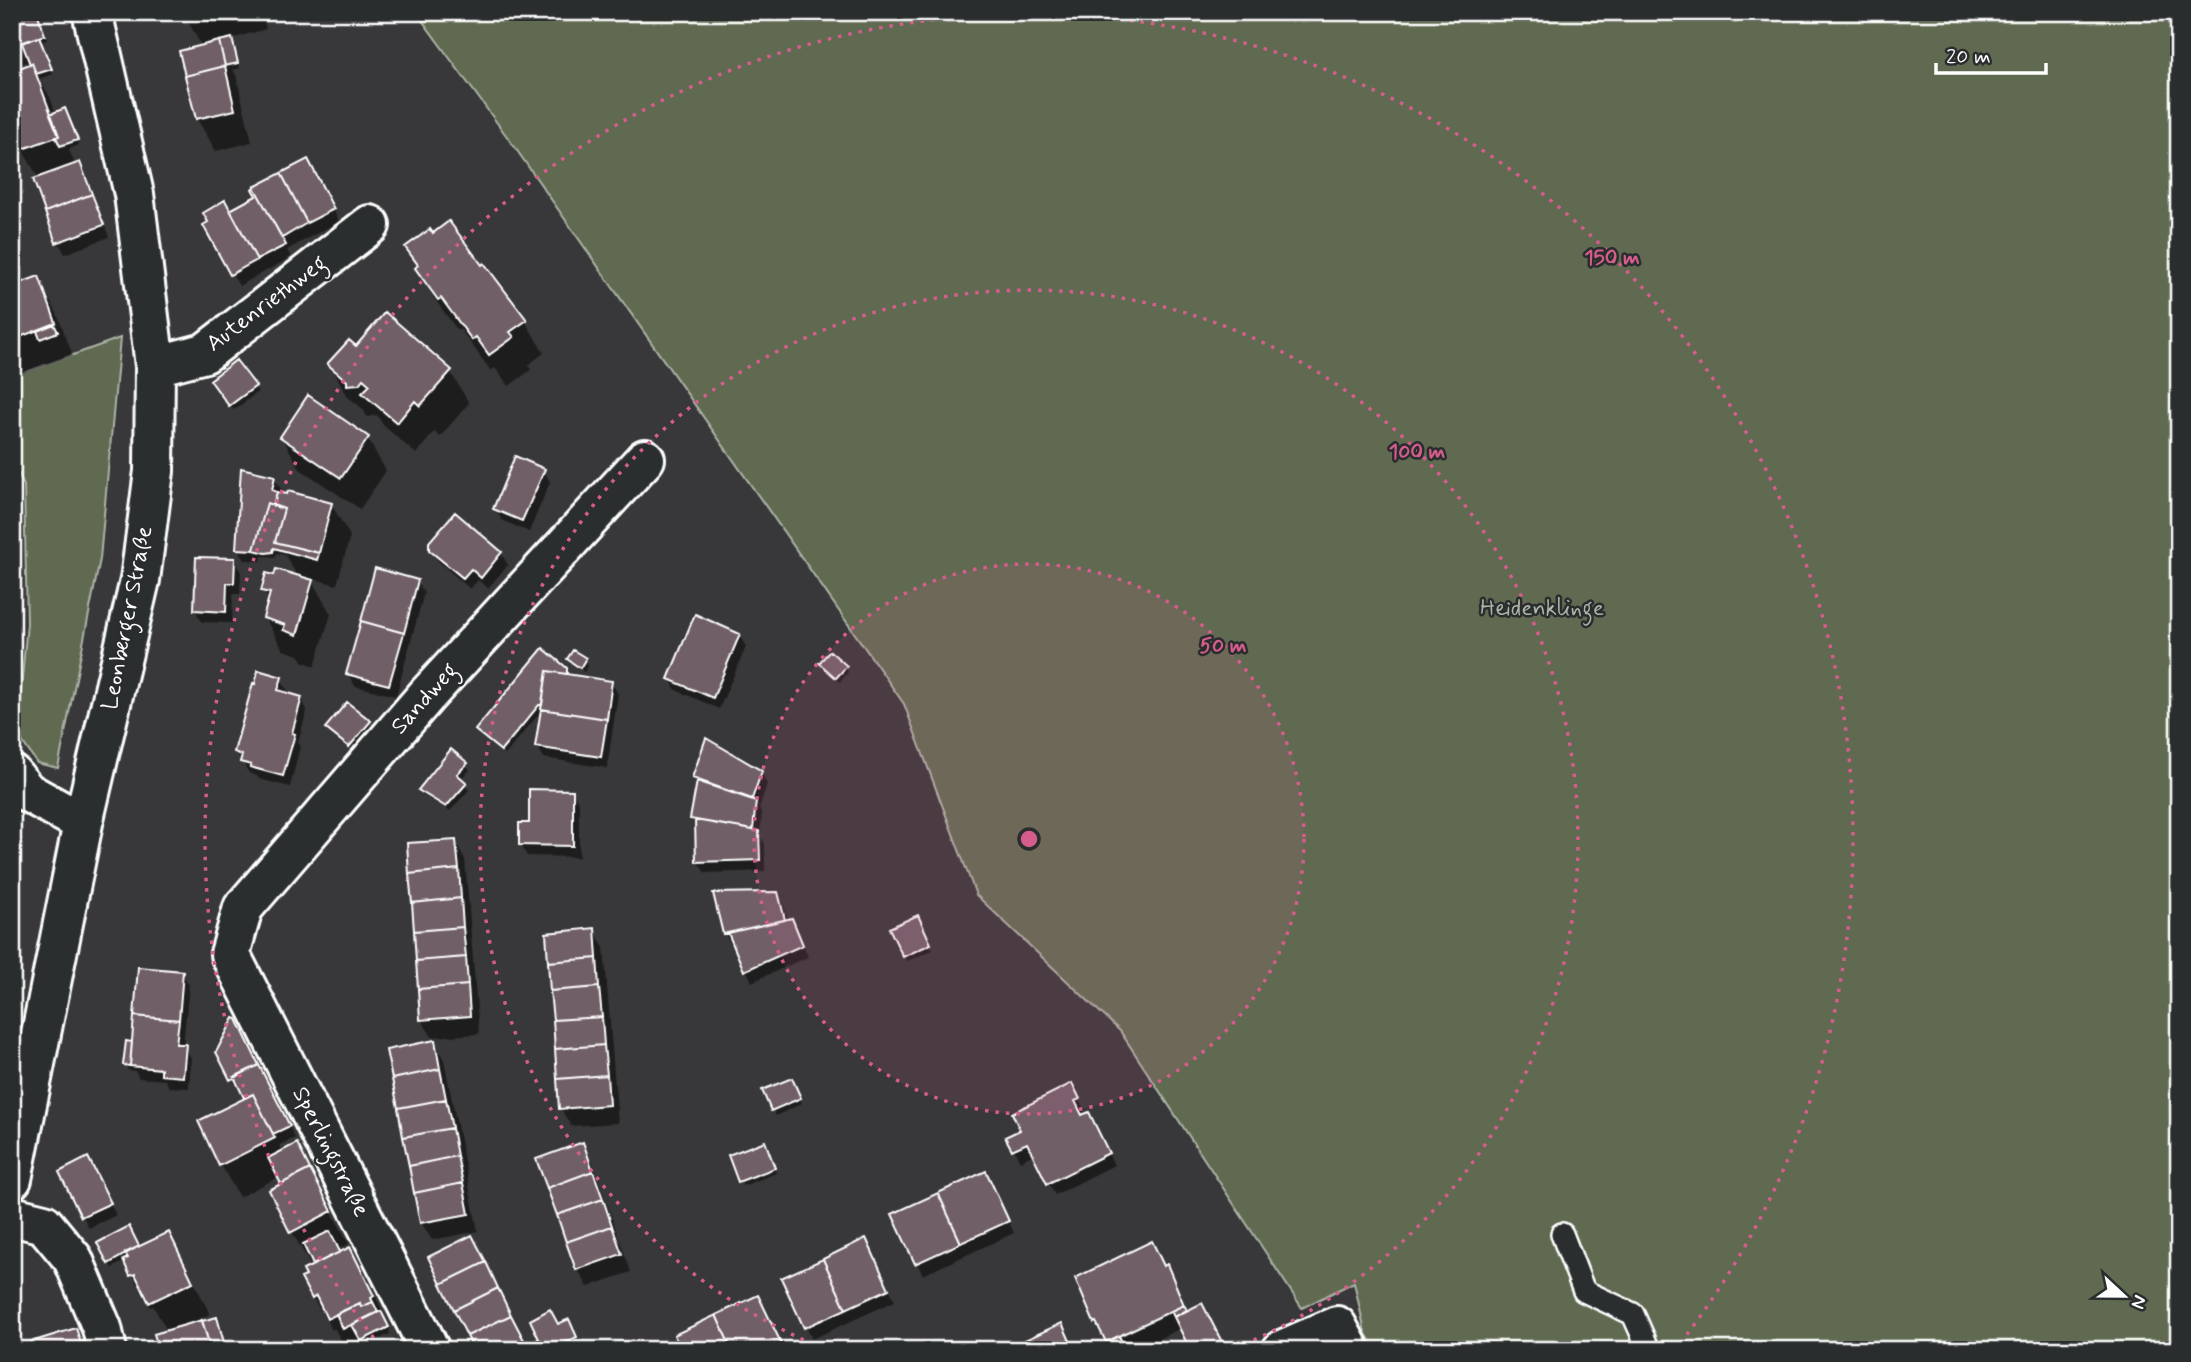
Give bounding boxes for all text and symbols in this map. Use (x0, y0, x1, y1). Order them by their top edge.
scale bar (1936, 32, 2046, 76)
text: 20 m (1946, 43, 1991, 71)
text: 150 m (1584, 244, 1640, 272)
street label: Autenriethweg (201, 249, 335, 361)
text: 100 m (1389, 438, 1445, 466)
street label: Leonberger Straße (95, 524, 162, 713)
park label: Heidenklinge (1480, 594, 1604, 626)
text: 50 m (1200, 632, 1247, 660)
street label: Sandweg (385, 657, 467, 743)
centre of rings (1017, 827, 1041, 851)
street label: Sperlingstraße (283, 1082, 376, 1223)
north arrow (2090, 1260, 2160, 1330)
text: N (2124, 1291, 2152, 1312)

